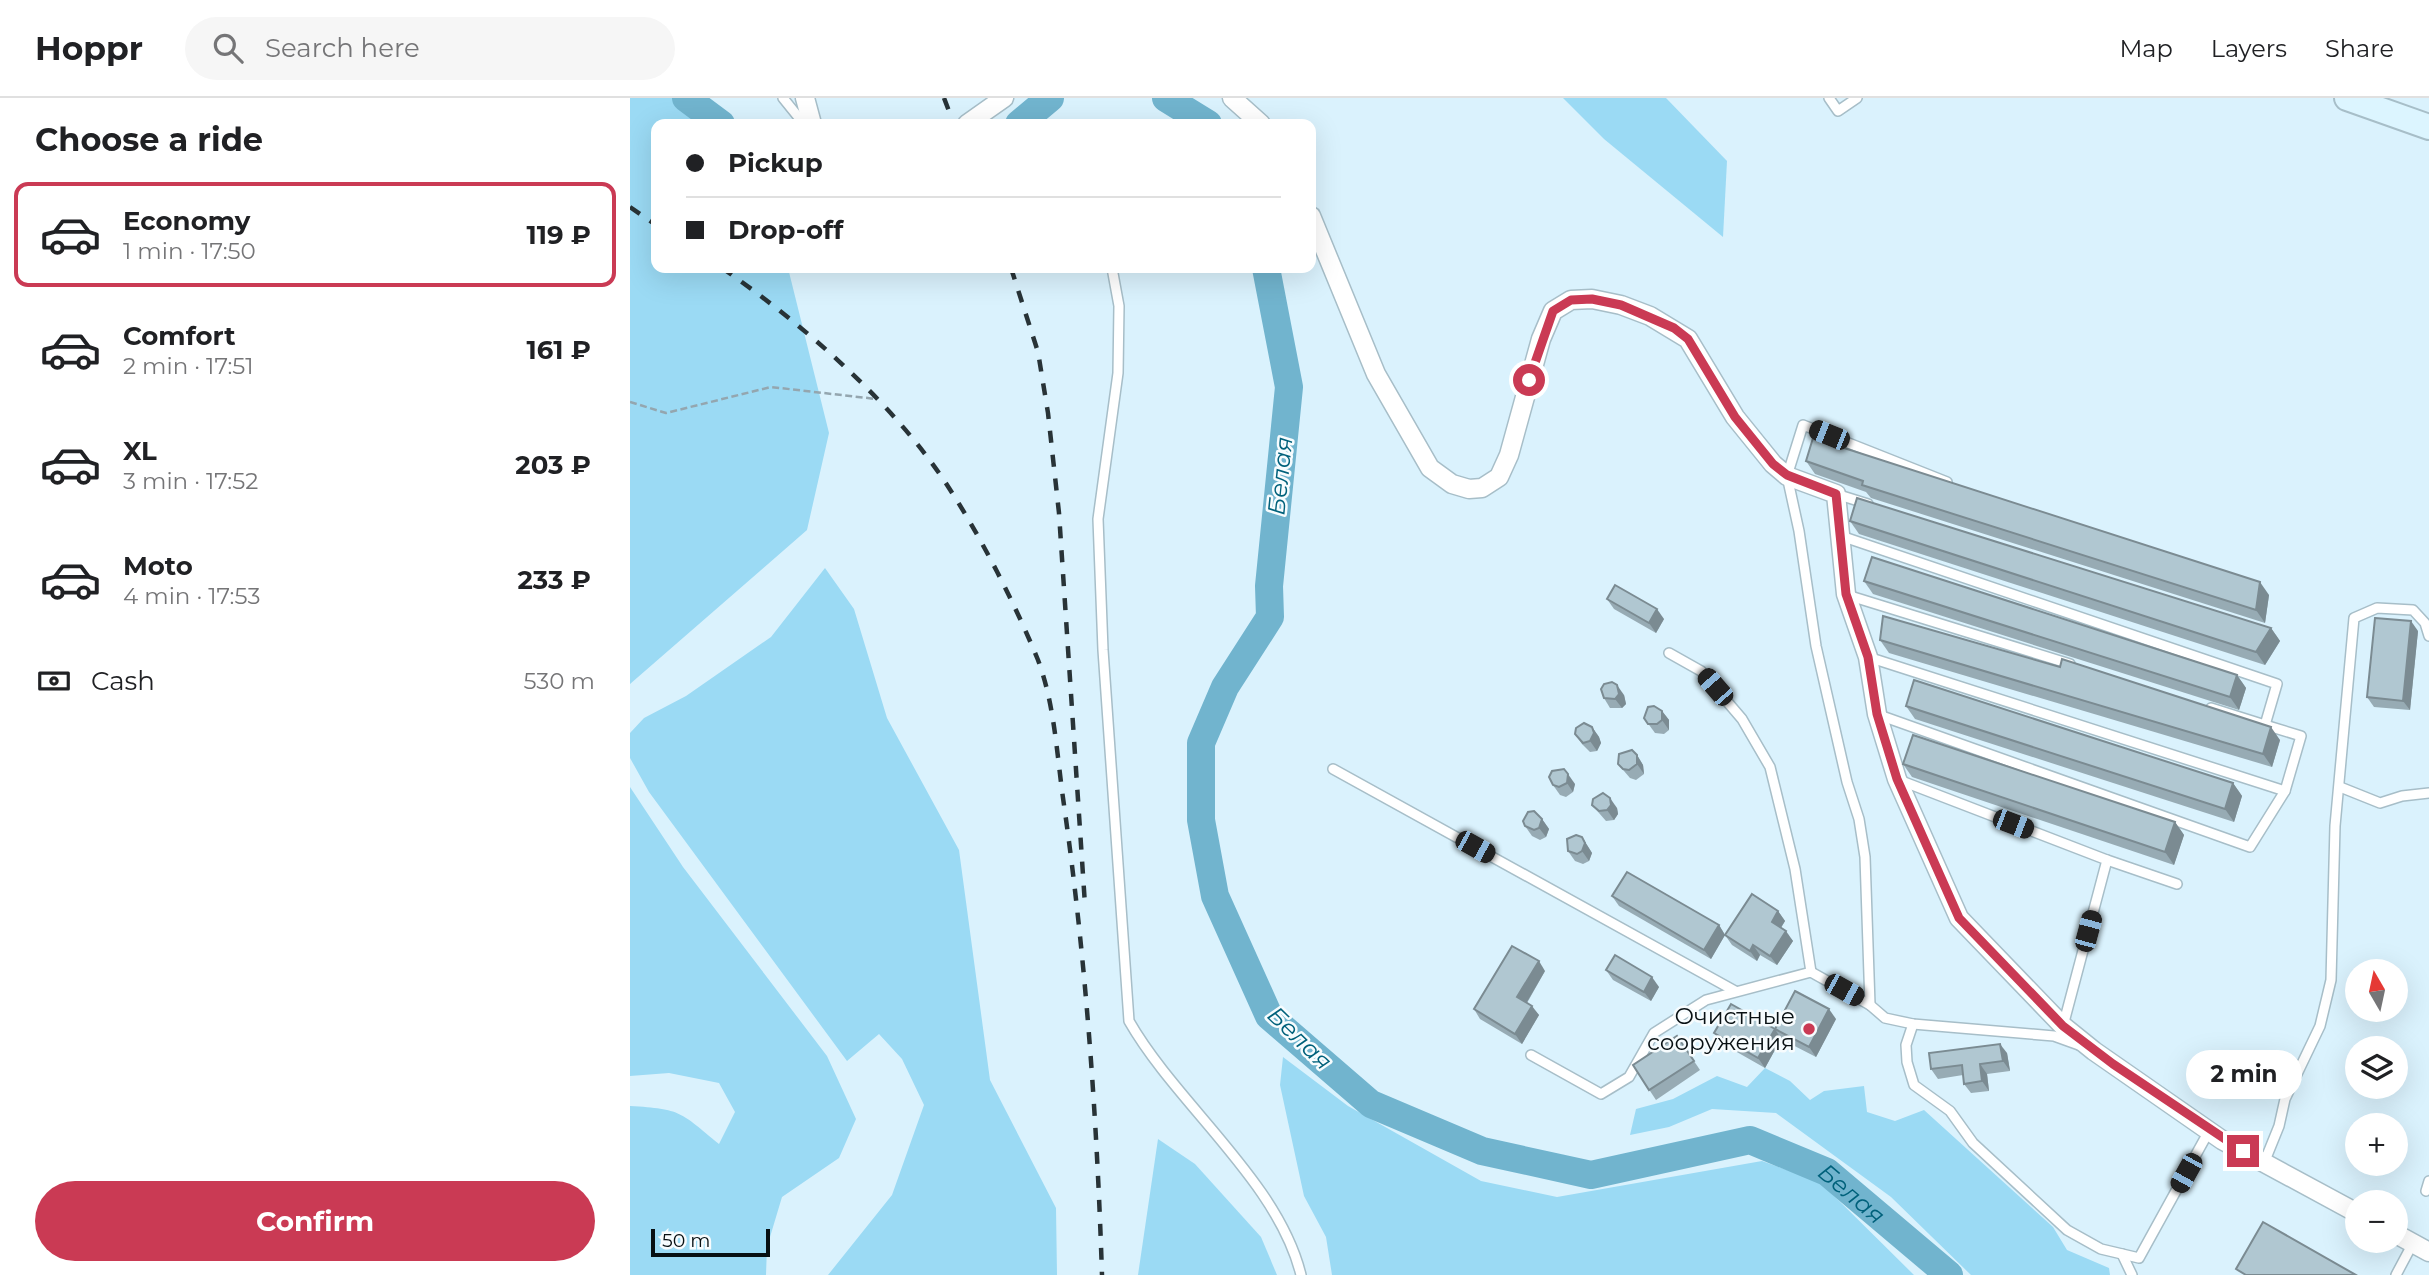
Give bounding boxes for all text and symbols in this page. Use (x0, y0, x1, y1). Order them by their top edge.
search box (185, 17, 675, 80)
text: Hoppr (35, 28, 143, 68)
icon: search (209, 29, 247, 67)
text: Search here (265, 32, 420, 64)
text: Map (2119, 34, 2173, 63)
text: Layers (2211, 34, 2287, 63)
text: Share (2325, 34, 2394, 63)
text: Choose a ride (35, 120, 263, 159)
text: Pickup (728, 147, 823, 179)
icon: car (39, 203, 102, 266)
text: Economy (123, 205, 250, 237)
text: Drop-off (728, 214, 843, 246)
text: 119 ₽ (527, 219, 591, 251)
text: 1 min · 17:50 (123, 237, 256, 265)
icon: car (39, 318, 102, 381)
text: Comfort (123, 320, 235, 352)
text: 161 ₽ (527, 334, 591, 366)
text: 2 min · 17:51 (123, 352, 254, 380)
route start (1513, 364, 1545, 396)
car (1806, 417, 1853, 453)
icon: car (39, 433, 102, 496)
text: XL (123, 435, 157, 467)
water label: Белая (1261, 435, 1299, 517)
text: 203 ₽ (515, 449, 591, 481)
text: 3 min · 17:52 (123, 467, 258, 495)
icon: car (39, 548, 102, 611)
text: Moto (123, 550, 193, 582)
text: 233 ₽ (517, 564, 591, 596)
text: 4 min · 17:53 (123, 582, 260, 610)
icon: cash (35, 662, 73, 700)
car (1694, 664, 1737, 710)
text: Cash (91, 665, 155, 697)
text: 530 m (523, 667, 595, 695)
car (1990, 807, 2037, 841)
car (1452, 828, 1499, 866)
car (2073, 908, 2104, 954)
north arrow (2345, 959, 2408, 1022)
map controls (2345, 959, 2408, 1253)
car (1821, 971, 1868, 1009)
water label: Белая (1262, 1000, 1338, 1076)
place label: Очистные сооружения (1647, 1002, 1795, 1056)
marker: Очистные сооружения (1801, 1021, 1817, 1037)
button: layers (2345, 1036, 2408, 1099)
callout: 2 min (2185, 1049, 2301, 1098)
text: 2 min (2210, 1060, 2278, 1088)
button: + (2345, 1113, 2408, 1176)
route end (2227, 1135, 2259, 1167)
car (2167, 1150, 2206, 1196)
water label: Белая (1813, 1157, 1891, 1229)
button: Confirm (35, 1181, 595, 1261)
button: − (2345, 1190, 2408, 1253)
scale bar (651, 1226, 770, 1258)
text: 50 m (662, 1229, 710, 1252)

